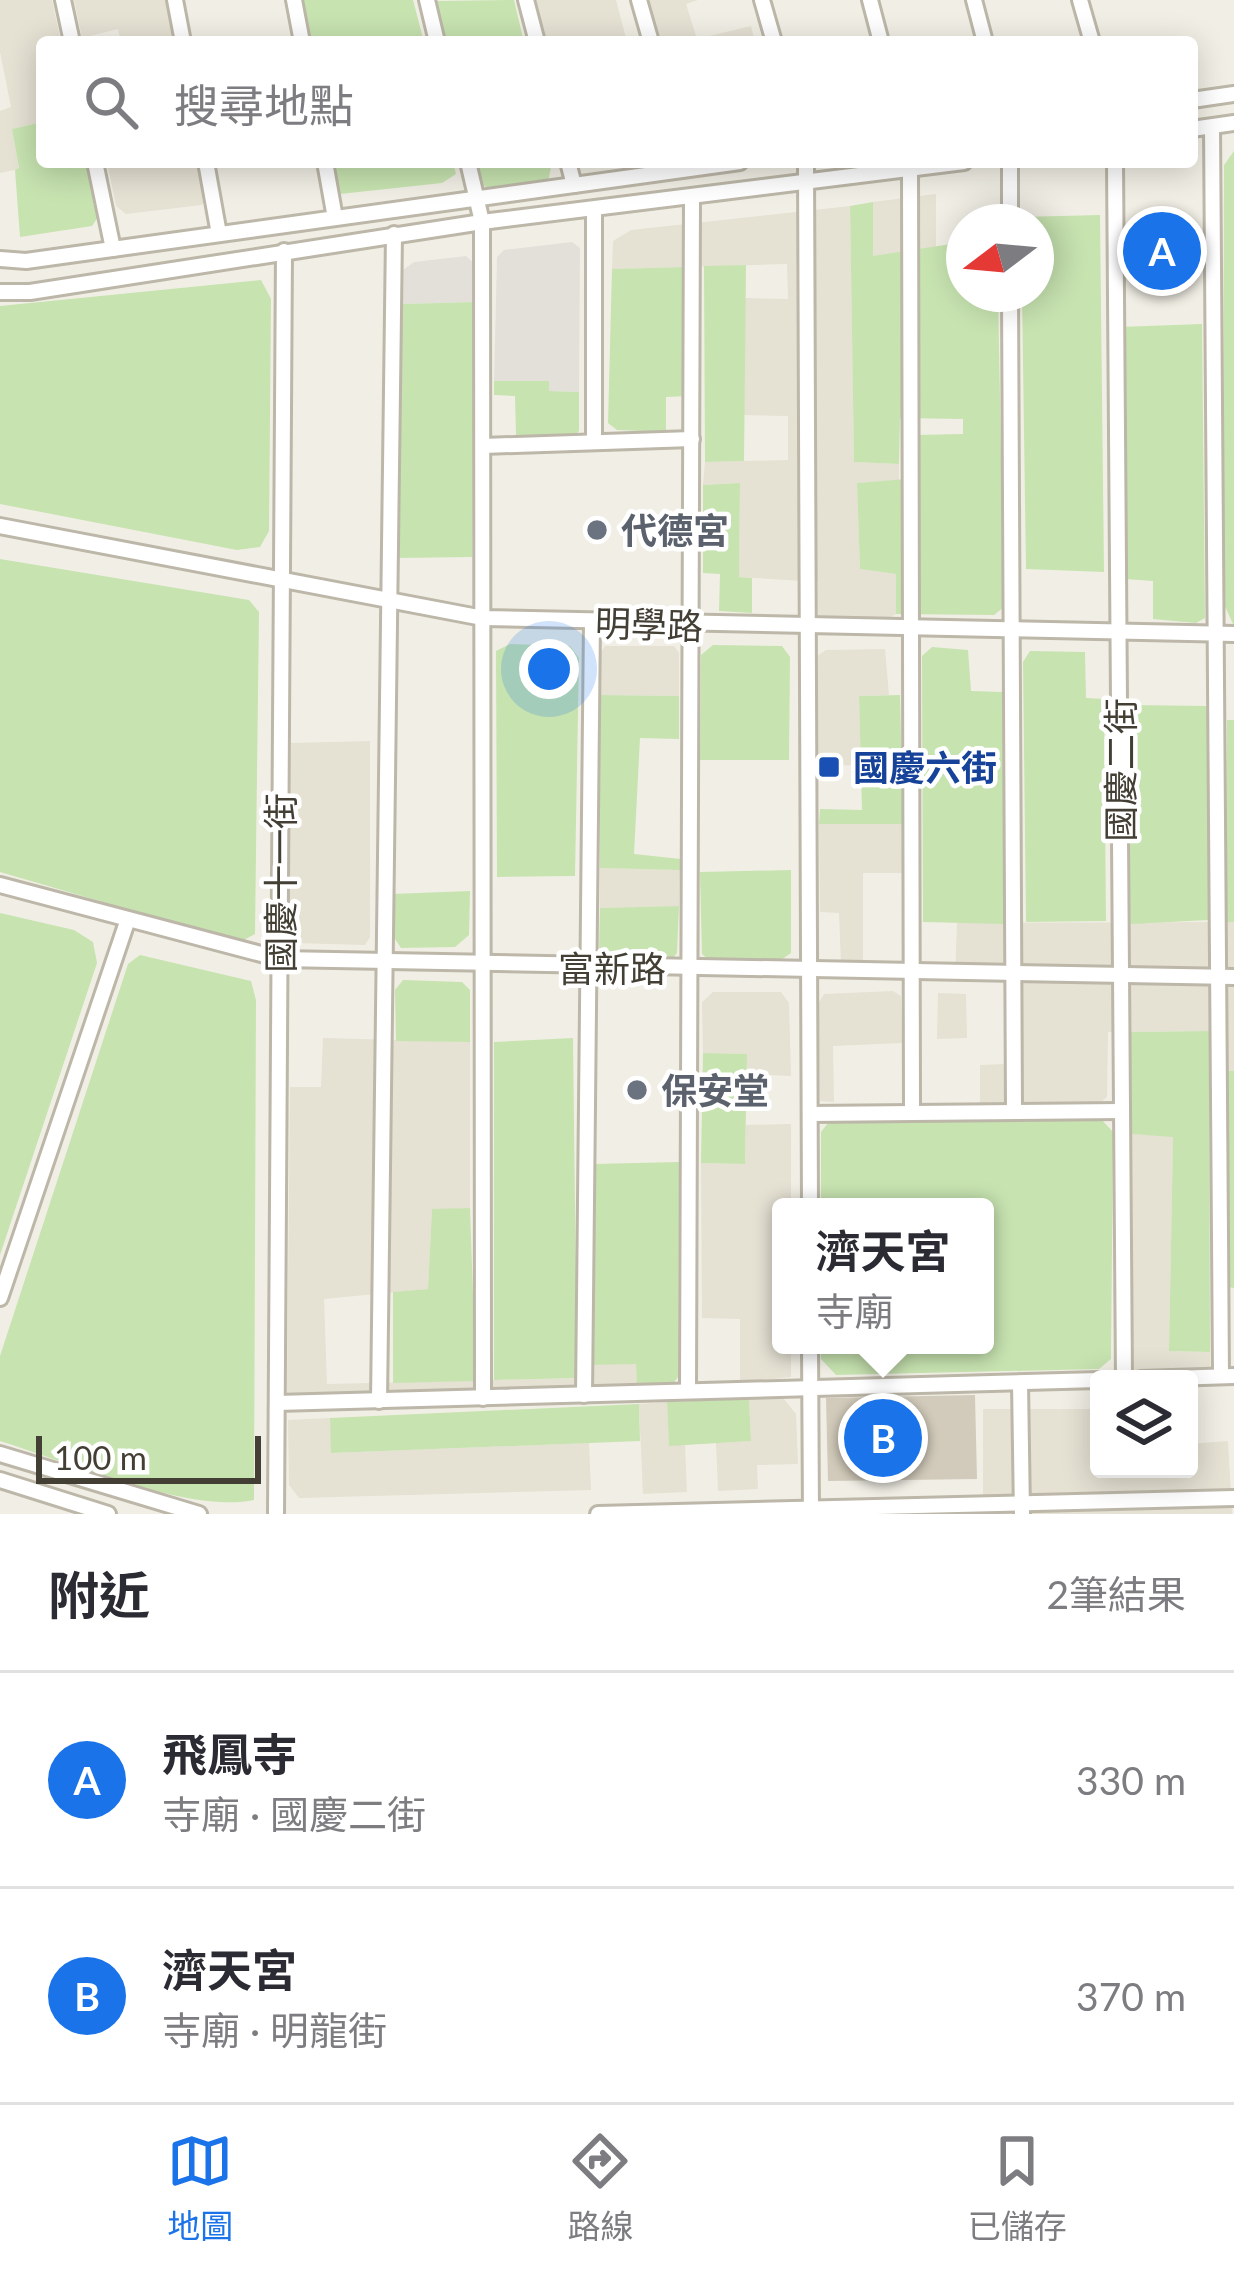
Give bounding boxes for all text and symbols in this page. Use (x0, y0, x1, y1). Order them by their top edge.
search box (36, 36, 1198, 168)
icon: search (78, 69, 144, 135)
text: 搜尋地點 (174, 78, 354, 132)
north arrow (946, 204, 1054, 312)
pin: A (1123, 206, 1201, 296)
place label: 代德宮 (621, 508, 729, 552)
marker: 代德宮 (584, 517, 610, 543)
street label: 明學路 (594, 600, 704, 648)
your location (519, 639, 579, 699)
street label: 國慶二街 (1098, 698, 1142, 842)
place label: 國慶六街 (853, 745, 997, 789)
marker: 國慶六街 (816, 754, 842, 780)
street label: 國慶十一街 (258, 793, 302, 973)
street label: 富新路 (558, 946, 666, 990)
place label: 保安堂 (661, 1068, 769, 1112)
marker: 保安堂 (624, 1077, 650, 1103)
popup (772, 1198, 994, 1354)
text: 濟天宮 (815, 1224, 951, 1278)
text: 寺廟 (815, 1288, 894, 1334)
map controls (1090, 1370, 1198, 1478)
button: layers (1090, 1370, 1198, 1478)
pin: B (844, 1393, 922, 1483)
scale bar (36, 1430, 261, 1483)
text: 100 m (54, 1437, 147, 1477)
text: 附近 (48, 1564, 150, 1625)
text: 2筆結果 (1046, 1571, 1186, 1617)
text: 飛鳳寺 (162, 1727, 297, 1781)
text: A (73, 1757, 101, 1803)
text: 330 m (1076, 1757, 1186, 1803)
text: 寺廟 · 國慶二街 (162, 1791, 426, 1837)
text: 濟天宮 (162, 1943, 297, 1997)
text: B (74, 1973, 100, 2019)
text: 370 m (1076, 1973, 1186, 2019)
text: 寺廟 · 明龍街 (162, 2007, 387, 2053)
tab: 地圖 (167, 2128, 233, 2248)
tab: 路線 (567, 2128, 633, 2248)
tab: 已儲存 (968, 2128, 1067, 2248)

